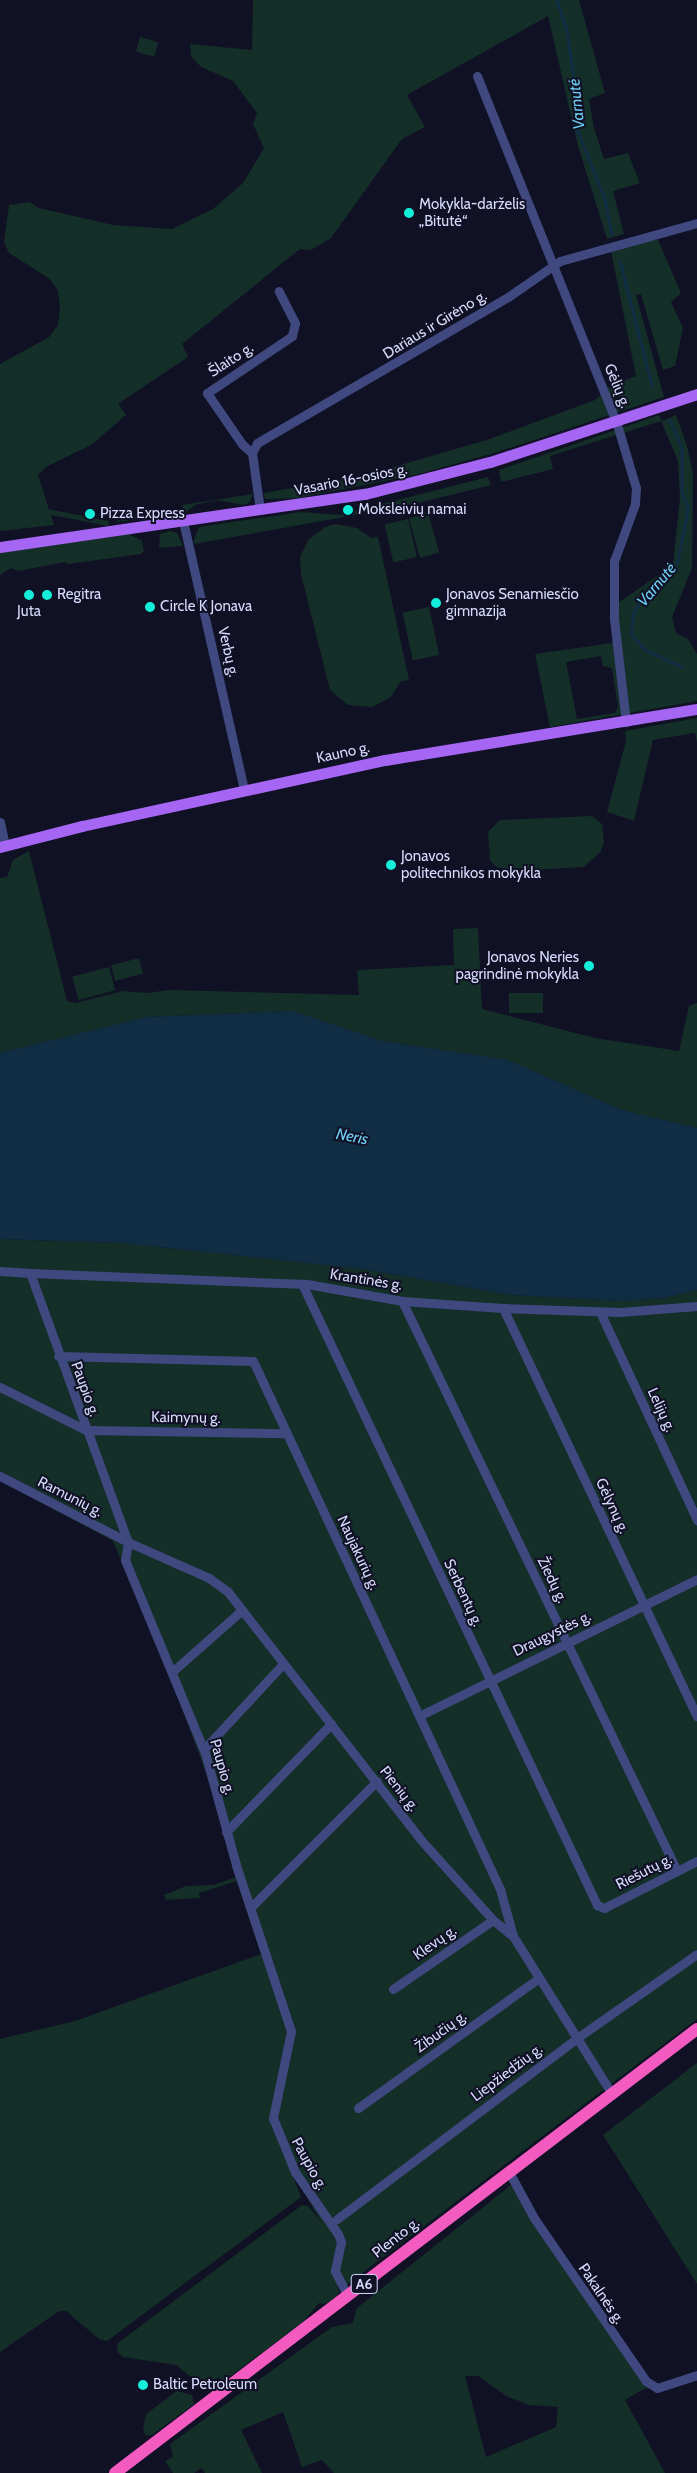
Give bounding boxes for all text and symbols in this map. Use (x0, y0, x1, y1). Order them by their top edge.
water label: Varnutė (565, 78, 589, 130)
place label: Mokykla-darželis „Bitutė“ (419, 195, 525, 230)
marker: Mokykla-darželis „Bitutė“ (403, 207, 415, 219)
street label: Dariaus ir Girėno g. (380, 287, 490, 363)
street label: Šlaito g. (205, 339, 257, 381)
street label: Gėlių g. (600, 361, 634, 411)
street label: Vasario 16-osios g. (293, 460, 409, 500)
place label: Moksleivių namai (358, 501, 466, 519)
marker: Moksleivių namai (342, 504, 354, 516)
place label: Pizza Express (100, 505, 185, 523)
marker: Pizza Express (84, 508, 96, 520)
water label: Varnutė (633, 559, 681, 611)
place label: Jonavos Senamiesčio gimnazija (446, 585, 579, 620)
place label: Regitra (57, 586, 101, 604)
marker: Juta (23, 589, 35, 601)
marker: Regitra (41, 589, 53, 601)
marker: Jonavos Senamiesčio gimnazija (430, 597, 442, 609)
place label: Circle K Jonava (160, 598, 252, 616)
marker: Circle K Jonava (144, 601, 156, 613)
place label: Juta (17, 603, 41, 621)
street label: Verbų g. (214, 625, 242, 679)
street label: Kauno g. (315, 739, 371, 767)
place label: Jonavos politechnikos mokykla (401, 847, 541, 882)
marker: Jonavos politechnikos mokykla (385, 859, 397, 871)
place label: Jonavos Neries pagrindinė mokykla (456, 948, 579, 983)
marker: Jonavos Neries pagrindinė mokykla (583, 960, 595, 972)
water label: Neris (334, 1125, 370, 1149)
street label: Krantinės g. (329, 1265, 403, 1295)
street label: Paupio g. (67, 1359, 103, 1419)
street label: Lelijų g. (643, 1385, 679, 1435)
street label: Kaimynų g. (151, 1408, 221, 1428)
street label: Ramunių g. (34, 1473, 106, 1521)
street label: Gėlynų g. (591, 1475, 633, 1537)
street label: Naujakurių g. (333, 1513, 383, 1593)
street label: Žiedų g. (533, 1554, 571, 1606)
street label: Serbentų g. (440, 1556, 486, 1630)
street label: Draugystės g. (510, 1607, 594, 1661)
street label: Paupio g. (205, 1737, 239, 1797)
street label: Pienių g. (376, 1763, 422, 1815)
street label: Riešutų g. (613, 1850, 675, 1894)
street label: Klevų g. (410, 1922, 460, 1964)
street label: Žibučių g. (412, 2007, 470, 2057)
street label: Liepžiedžių g. (468, 2040, 546, 2106)
street label: Paupio g. (287, 2135, 331, 2193)
street label: Plento g. (369, 2214, 423, 2262)
street label: Pakalnės g. (574, 2260, 628, 2328)
road number: A6 (350, 2272, 378, 2296)
place label: Baltic Petroleum (153, 2376, 257, 2394)
marker: Baltic Petroleum (137, 2379, 149, 2391)

